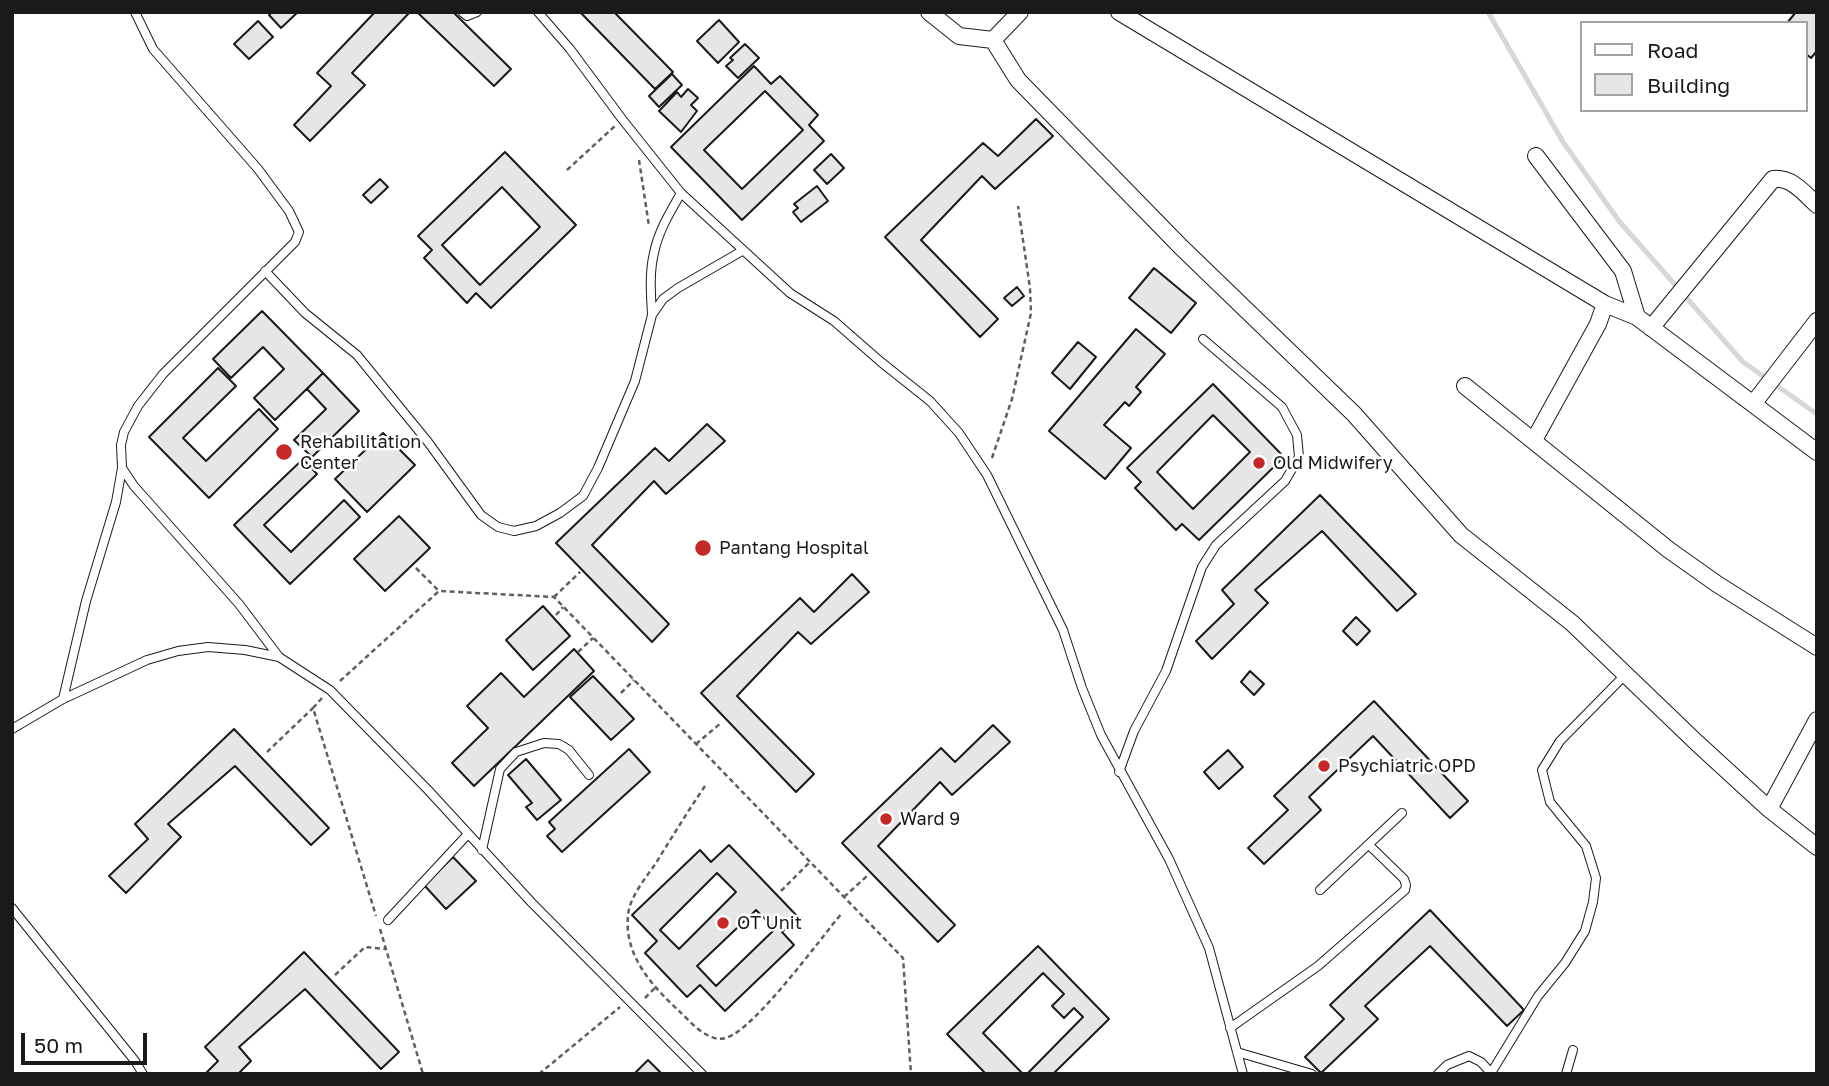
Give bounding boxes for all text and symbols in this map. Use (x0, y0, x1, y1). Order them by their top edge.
legend (1580, 21, 1808, 112)
text: Road (1647, 37, 1698, 63)
text: Building (1647, 72, 1730, 98)
place label: Rehabilitation Center (300, 431, 421, 474)
marker: Rehabilitation Center (274, 442, 294, 462)
place label: Old Midwifery (1273, 452, 1393, 474)
marker: Old Midwifery (1251, 455, 1267, 471)
place label: Pantang Hospital (719, 537, 869, 559)
marker: Pantang Hospital (693, 538, 713, 558)
place label: Psychiatric OPD (1338, 755, 1476, 777)
marker: Psychiatric OPD (1316, 758, 1332, 774)
place label: Ward 9 (900, 808, 960, 830)
marker: Ward 9 (878, 811, 894, 827)
place label: OT Unit (737, 912, 802, 934)
marker: OT Unit (715, 915, 731, 931)
scale bar (24, 1020, 150, 1064)
text: 50 m (34, 1032, 83, 1058)

